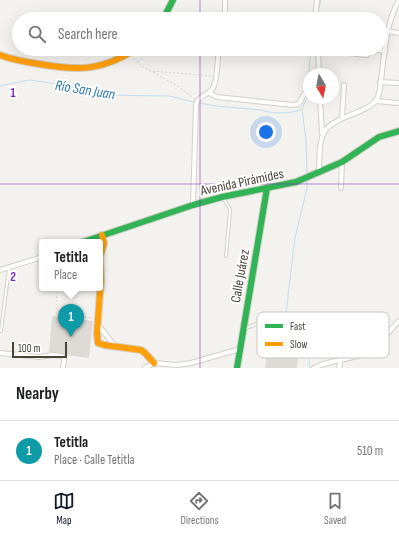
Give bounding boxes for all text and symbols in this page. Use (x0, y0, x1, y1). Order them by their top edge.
search box (12, 12, 387, 56)
icon: search (26, 23, 48, 45)
text: Search here (58, 25, 118, 44)
north arrow (303, 68, 339, 104)
water label: Río San Juan (54, 76, 116, 104)
text: 1 (10, 85, 16, 101)
your location (256, 122, 276, 142)
street label: Avenida Pirámides (198, 165, 285, 199)
popup (39, 239, 103, 291)
text: Tetitla (54, 248, 88, 267)
street label: Calle Juárez (227, 248, 253, 304)
text: Place (54, 267, 77, 283)
text: 2 (10, 269, 16, 285)
pin: 1 (58, 304, 84, 337)
legend (257, 312, 389, 358)
text: Fast (290, 320, 306, 333)
text: Slow (290, 338, 307, 351)
scale bar (12, 340, 67, 359)
text: 100 m (18, 342, 40, 355)
text: Nearby (16, 384, 59, 404)
text: Tetitla (54, 433, 88, 452)
text: 1 (26, 443, 32, 459)
text: 510 m (357, 443, 383, 459)
text: Place · Calle Tetitla (54, 452, 135, 468)
tab: Map (53, 490, 75, 527)
tab: Directions (181, 490, 218, 527)
tab: Saved (324, 490, 346, 527)

